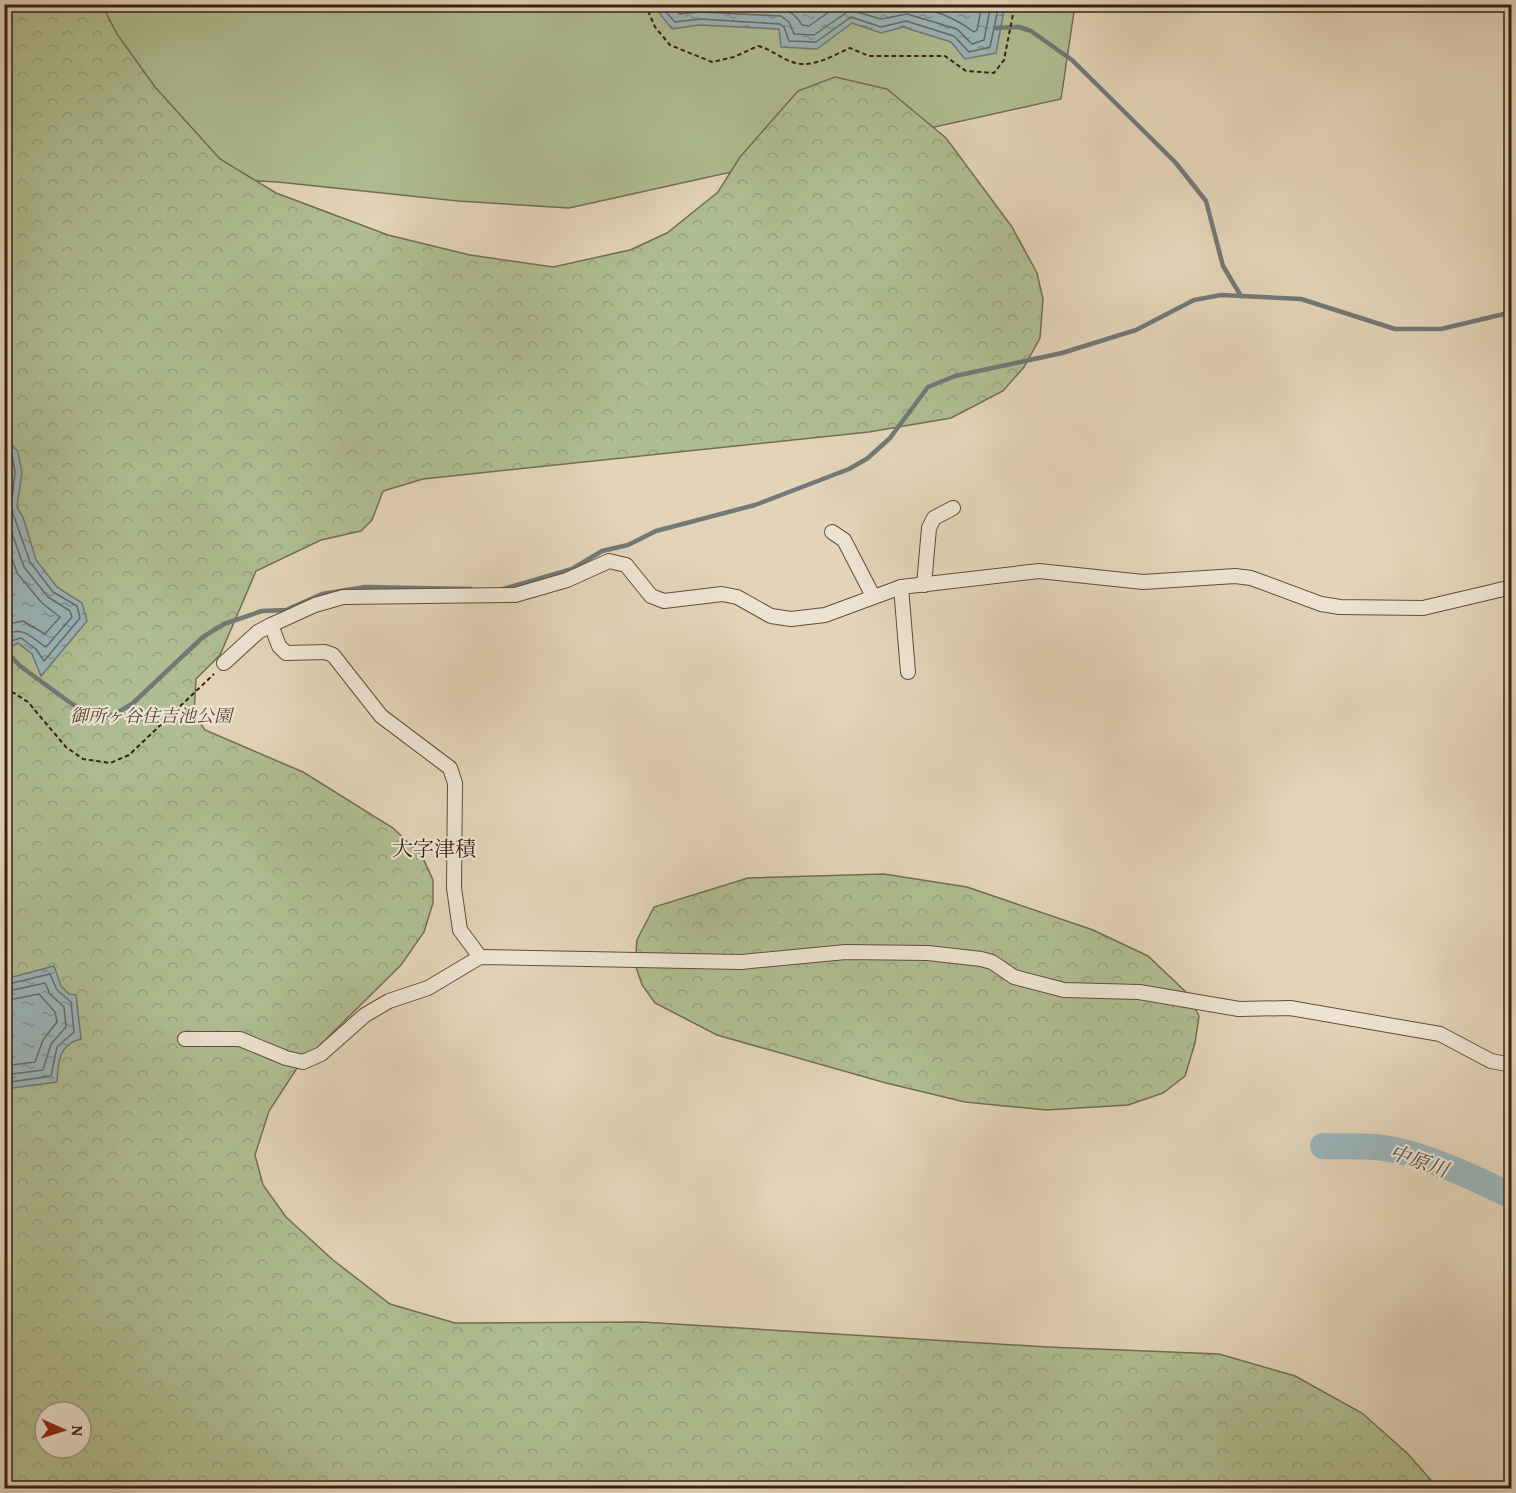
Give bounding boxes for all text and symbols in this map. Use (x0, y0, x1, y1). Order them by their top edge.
park label: 御所ヶ谷住吉池公園 (70, 702, 235, 729)
district label: 大字津積 (392, 833, 476, 864)
water label: 中原川 (1386, 1137, 1454, 1185)
north arrow (33, 1400, 93, 1460)
text: N (66, 1425, 90, 1437)

